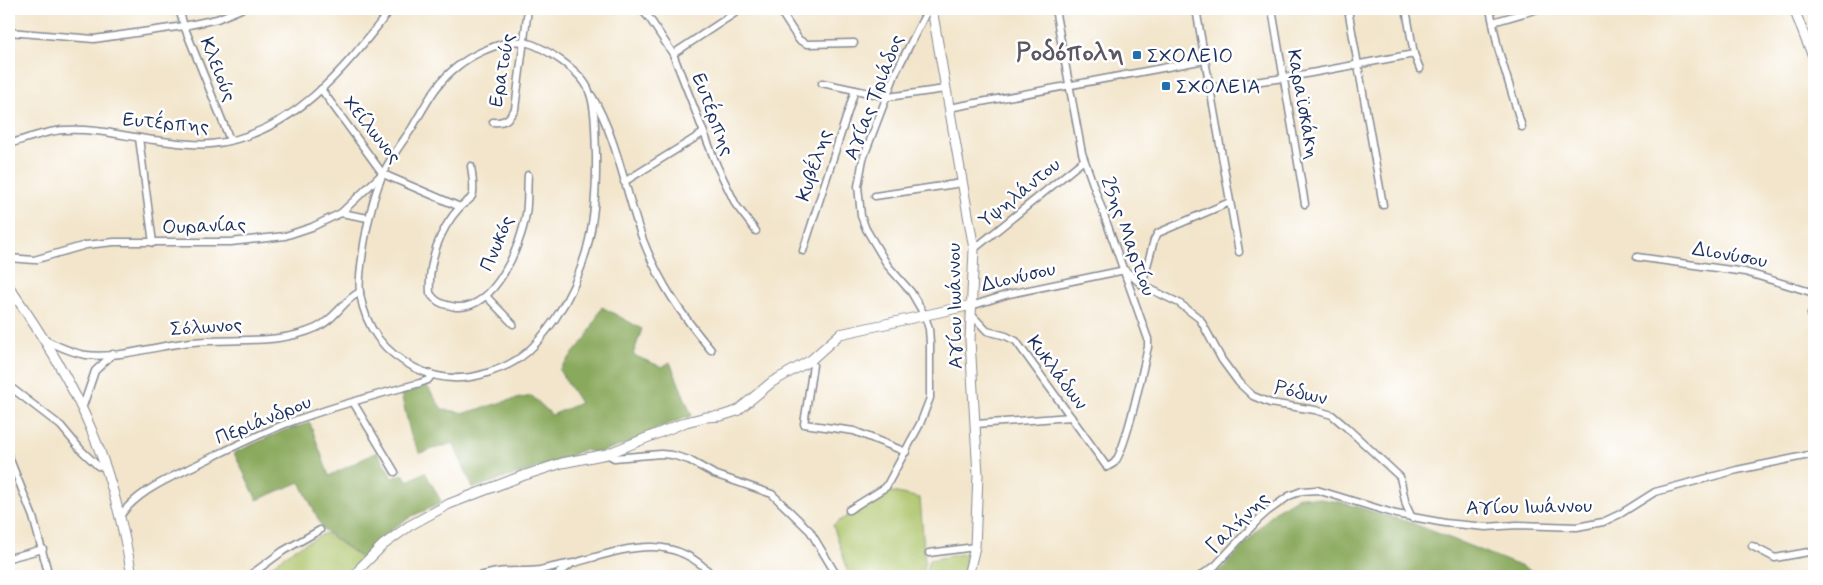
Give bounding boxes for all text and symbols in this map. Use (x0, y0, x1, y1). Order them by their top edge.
street label: Ερατούς (483, 31, 522, 109)
street label: Αγίας Τριάδος (838, 31, 911, 164)
street label: Κλειούς (192, 33, 243, 106)
district label: Ροδόπολη (1016, 37, 1124, 70)
place label: ΣΧΟΛΕΙΟ (1147, 43, 1233, 70)
street label: Καραϊσκάκη (1280, 47, 1325, 161)
marker: ΣΧΟΛΕΙΟ (1131, 49, 1143, 61)
street label: Ευτέρπης (684, 69, 741, 160)
place label: ΣΧΟΛΕΙΑ (1176, 74, 1261, 101)
marker: ΣΧΟΛΕΙΑ (1160, 80, 1172, 92)
street label: Χείλωνος (336, 90, 408, 170)
street label: Ευτέρπης (122, 106, 210, 141)
street label: Κυβέλης (790, 126, 839, 205)
street label: Υψηλάντου (973, 152, 1067, 235)
street label: 25ης Μαρτίου (1093, 173, 1162, 300)
street label: Πνυκός (474, 211, 521, 276)
street label: Ουρανίας (162, 212, 247, 241)
street label: Διονύσου (1690, 236, 1769, 275)
street label: Αγίου Ιωάννου (941, 243, 970, 369)
street label: Διονύσου (978, 256, 1058, 299)
street label: Σόλωνος (169, 312, 243, 343)
street label: Κυκλάδων (1020, 330, 1094, 416)
street label: Ρόδων (1272, 374, 1330, 413)
street label: Περιάνδρου (211, 389, 316, 452)
street label: Γαλήνης (1200, 486, 1276, 560)
street label: Αγίου Ιωάννου (1466, 493, 1592, 522)

